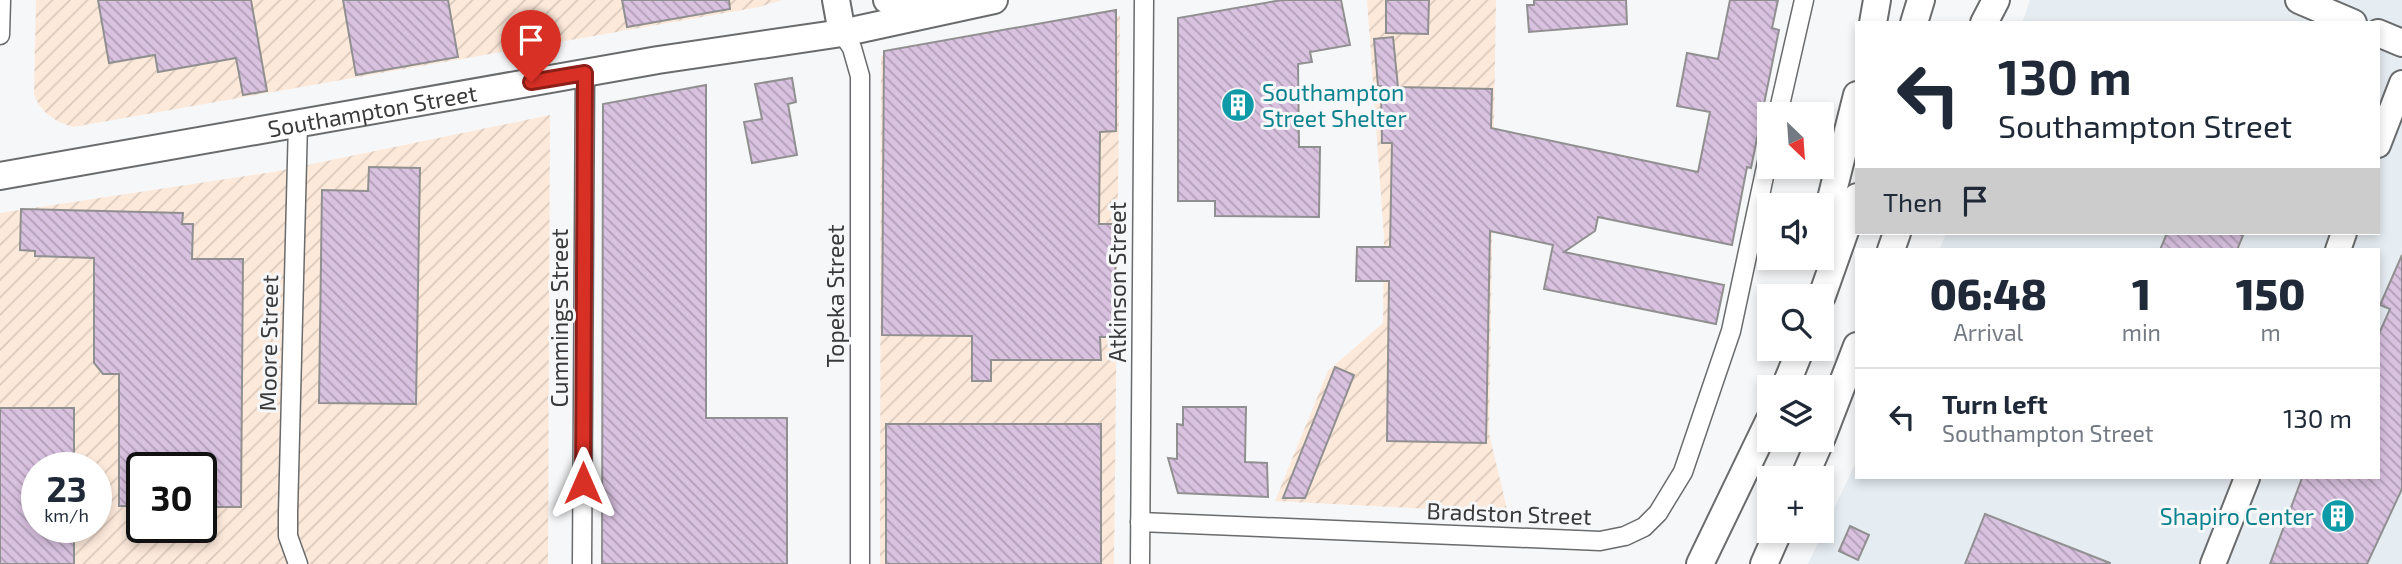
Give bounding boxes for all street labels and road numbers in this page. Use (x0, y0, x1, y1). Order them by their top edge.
street label: Southampton Street (266, 78, 479, 143)
street label: Atkinson Street (1103, 201, 1131, 362)
street label: Topeka Street (821, 224, 849, 367)
street label: Cummings Street (545, 228, 573, 408)
street label: Moore Street (253, 274, 283, 412)
street label: Bradston Street (1426, 496, 1592, 530)

